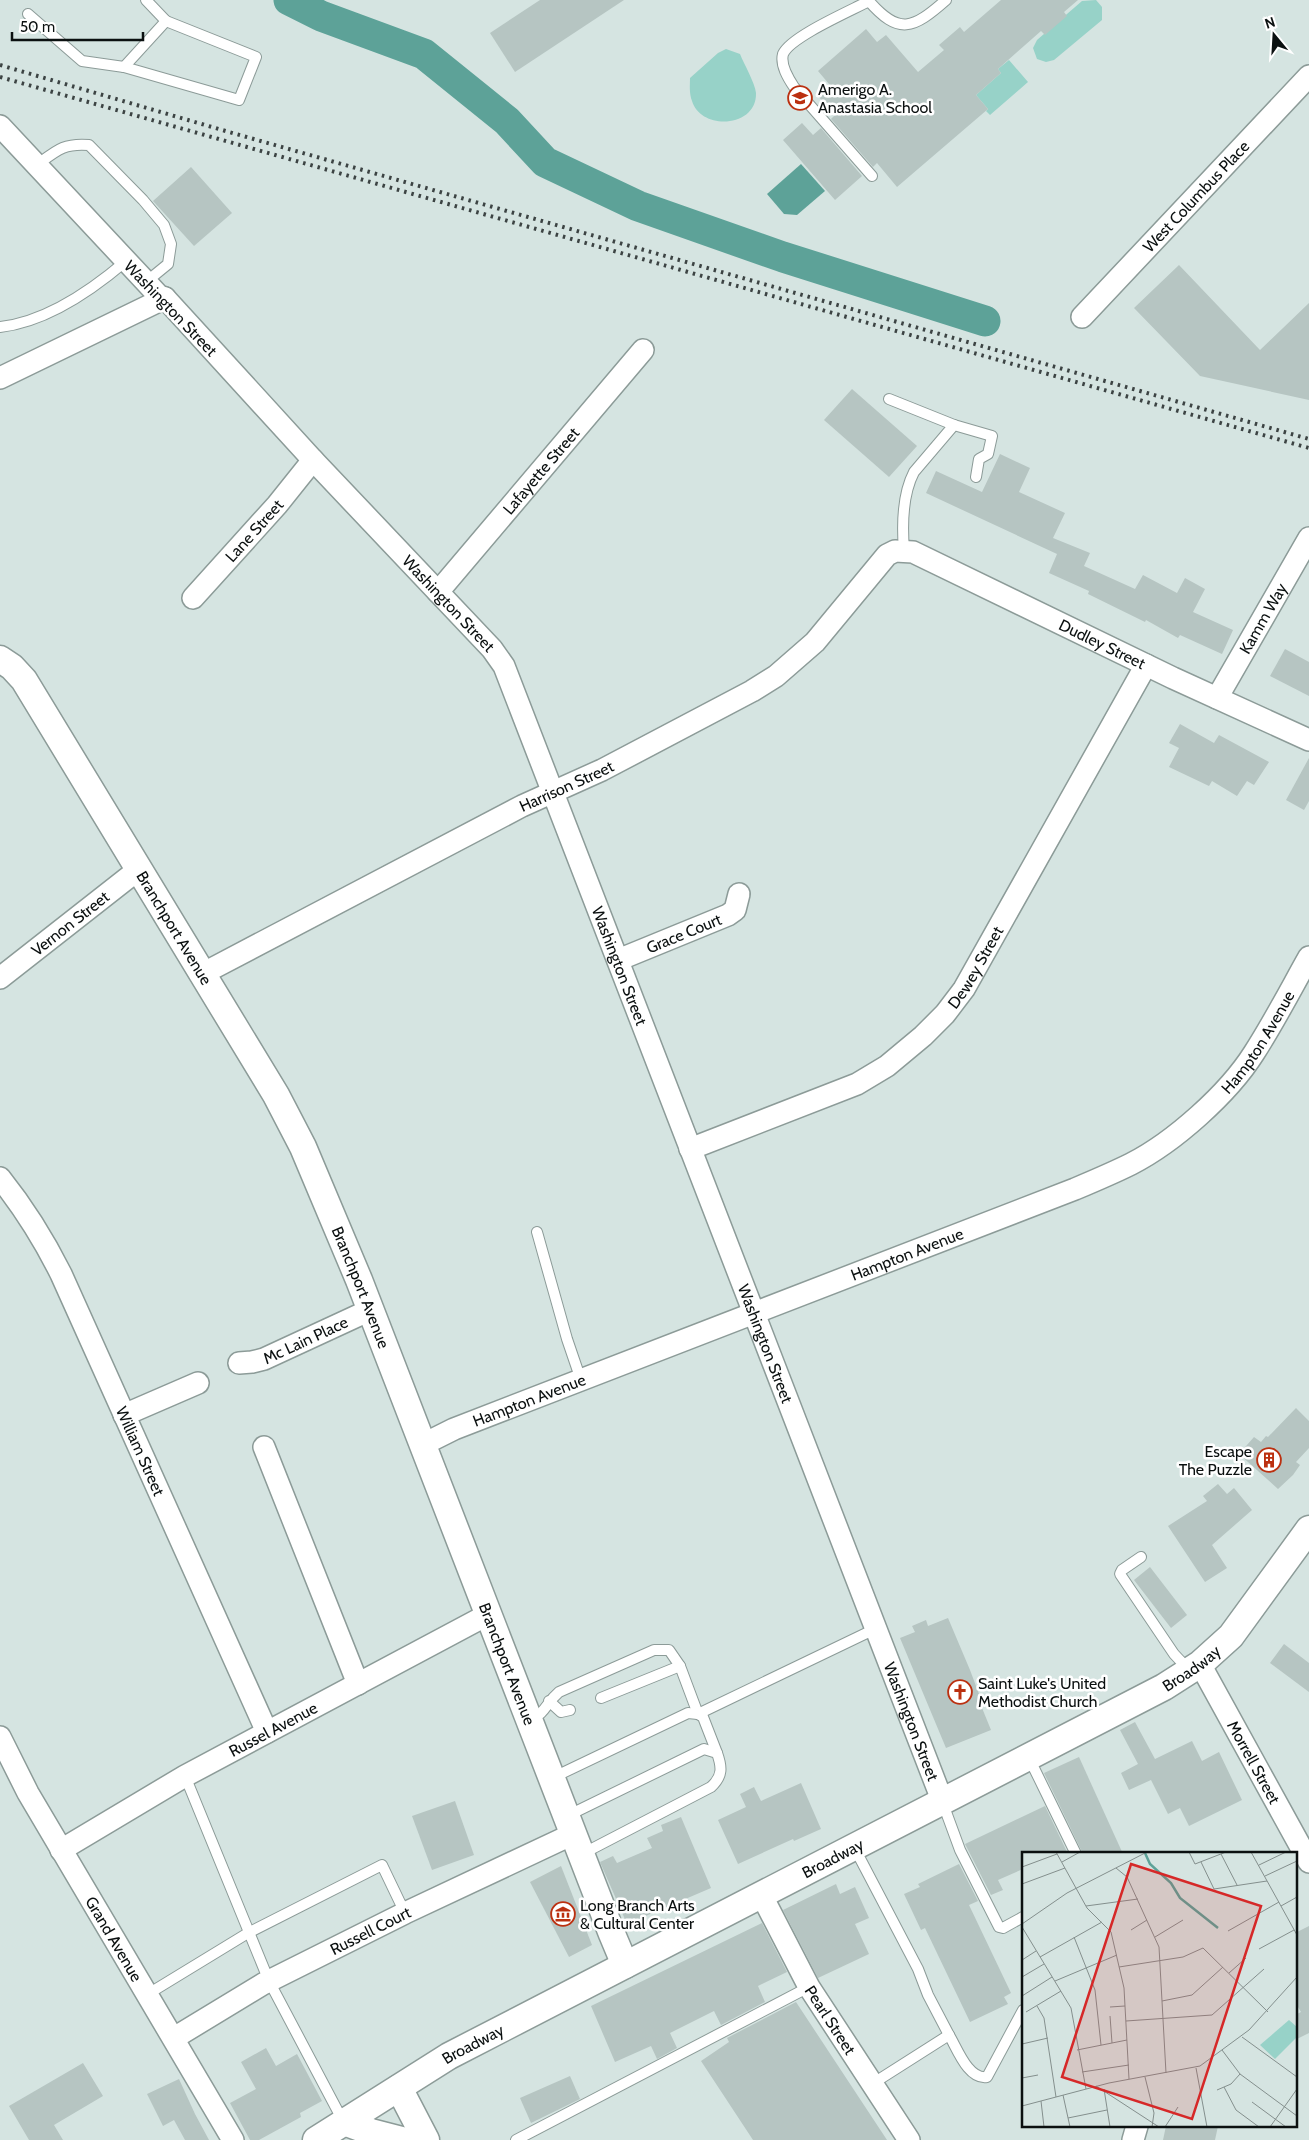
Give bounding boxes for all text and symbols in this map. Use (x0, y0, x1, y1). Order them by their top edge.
scale bar (12, 10, 144, 42)
north arrow (1249, 10, 1299, 60)
text: N (1262, 13, 1277, 33)
text: 50 m (20, 18, 55, 36)
place label: Amerigo A. Anastasia School (818, 80, 932, 117)
school or university icon: Amerigo A. Anastasia School (787, 85, 813, 111)
street label: West Columbus Place (1139, 137, 1253, 256)
street label: Washington Street (120, 257, 222, 361)
street label: Lafayette Street (499, 423, 584, 518)
street label: Lane Street (221, 495, 288, 566)
street label: Washington Street (398, 552, 499, 656)
street label: Kamm Way (1236, 580, 1291, 657)
street label: Dudley Street (1056, 615, 1149, 673)
street label: Harrison Street (516, 756, 617, 816)
street label: Branchport Avenue (132, 868, 216, 988)
street label: Vernon Street (28, 887, 113, 960)
street label: Washington Street (588, 904, 651, 1029)
street label: Grace Court (643, 909, 725, 957)
street label: Dewey Street (944, 923, 1008, 1012)
street label: Hampton Avenue (1217, 988, 1298, 1098)
street label: Branchport Avenue (328, 1224, 393, 1351)
street label: Hampton Avenue (848, 1224, 966, 1285)
street label: Washington Street (734, 1282, 797, 1406)
street label: Mc Lain Place (260, 1313, 351, 1368)
street label: Hampton Avenue (470, 1370, 588, 1431)
street label: William Street (112, 1404, 169, 1499)
place label: Escape The Puzzle (1179, 1442, 1252, 1479)
building icon: Escape The Puzzle (1256, 1447, 1282, 1473)
street label: Branchport Avenue (475, 1600, 539, 1728)
street label: Broadway (1159, 1641, 1224, 1696)
street label: Washington Street (880, 1659, 943, 1784)
place label: Saint Luke's United Methodist Church (978, 1674, 1106, 1711)
church icon: Saint Luke's United Methodist Church (947, 1679, 973, 1705)
street label: Russel Avenue (226, 1698, 321, 1761)
street label: Morrell Street (1223, 1717, 1284, 1808)
street label: Broadway (799, 1835, 867, 1882)
inset map (1022, 1852, 1296, 2128)
street label: Grand Avenue (81, 1893, 146, 1985)
place label: Long Branch Arts & Cultural Center (580, 1896, 695, 1933)
museum icon: Long Branch Arts & Cultural Center (550, 1901, 576, 1927)
street label: Russell Court (327, 1902, 414, 1959)
street label: Pearl Street (801, 1982, 860, 2059)
street label: Broadway (439, 2020, 507, 2068)

